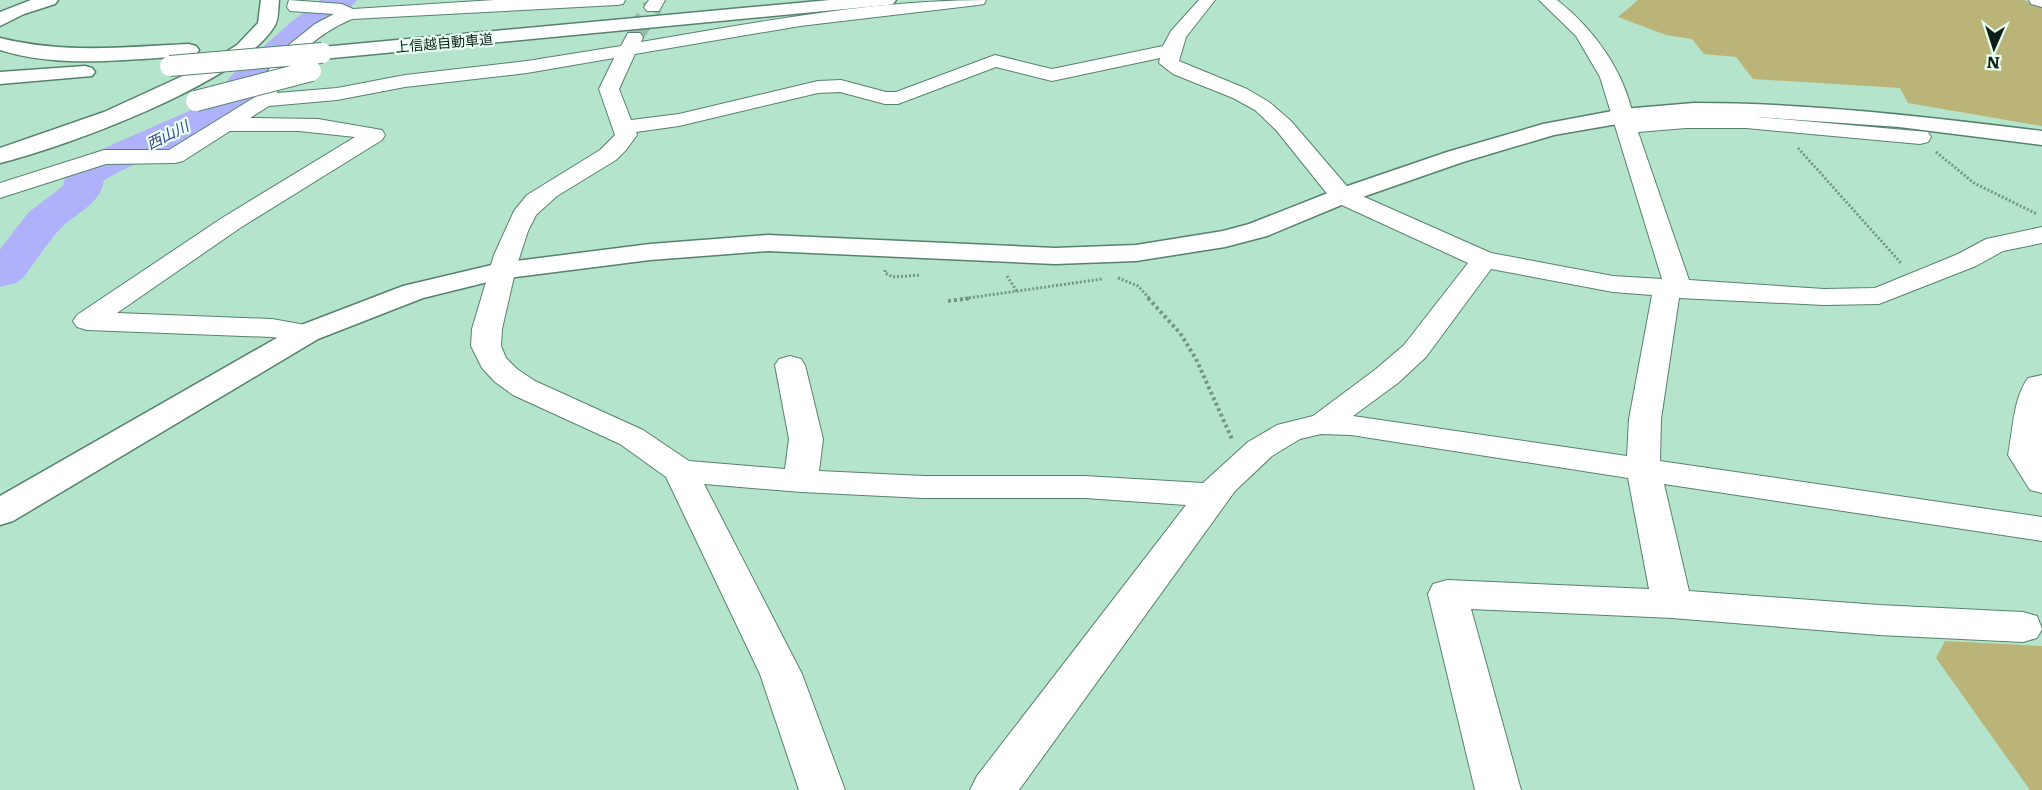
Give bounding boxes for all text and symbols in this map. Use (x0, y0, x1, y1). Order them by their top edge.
north arrow (1964, 18, 2024, 78)
street label: 上信越自動車道 (394, 28, 494, 56)
text: N (1986, 52, 2001, 76)
water label: 西山川 (142, 113, 194, 154)

